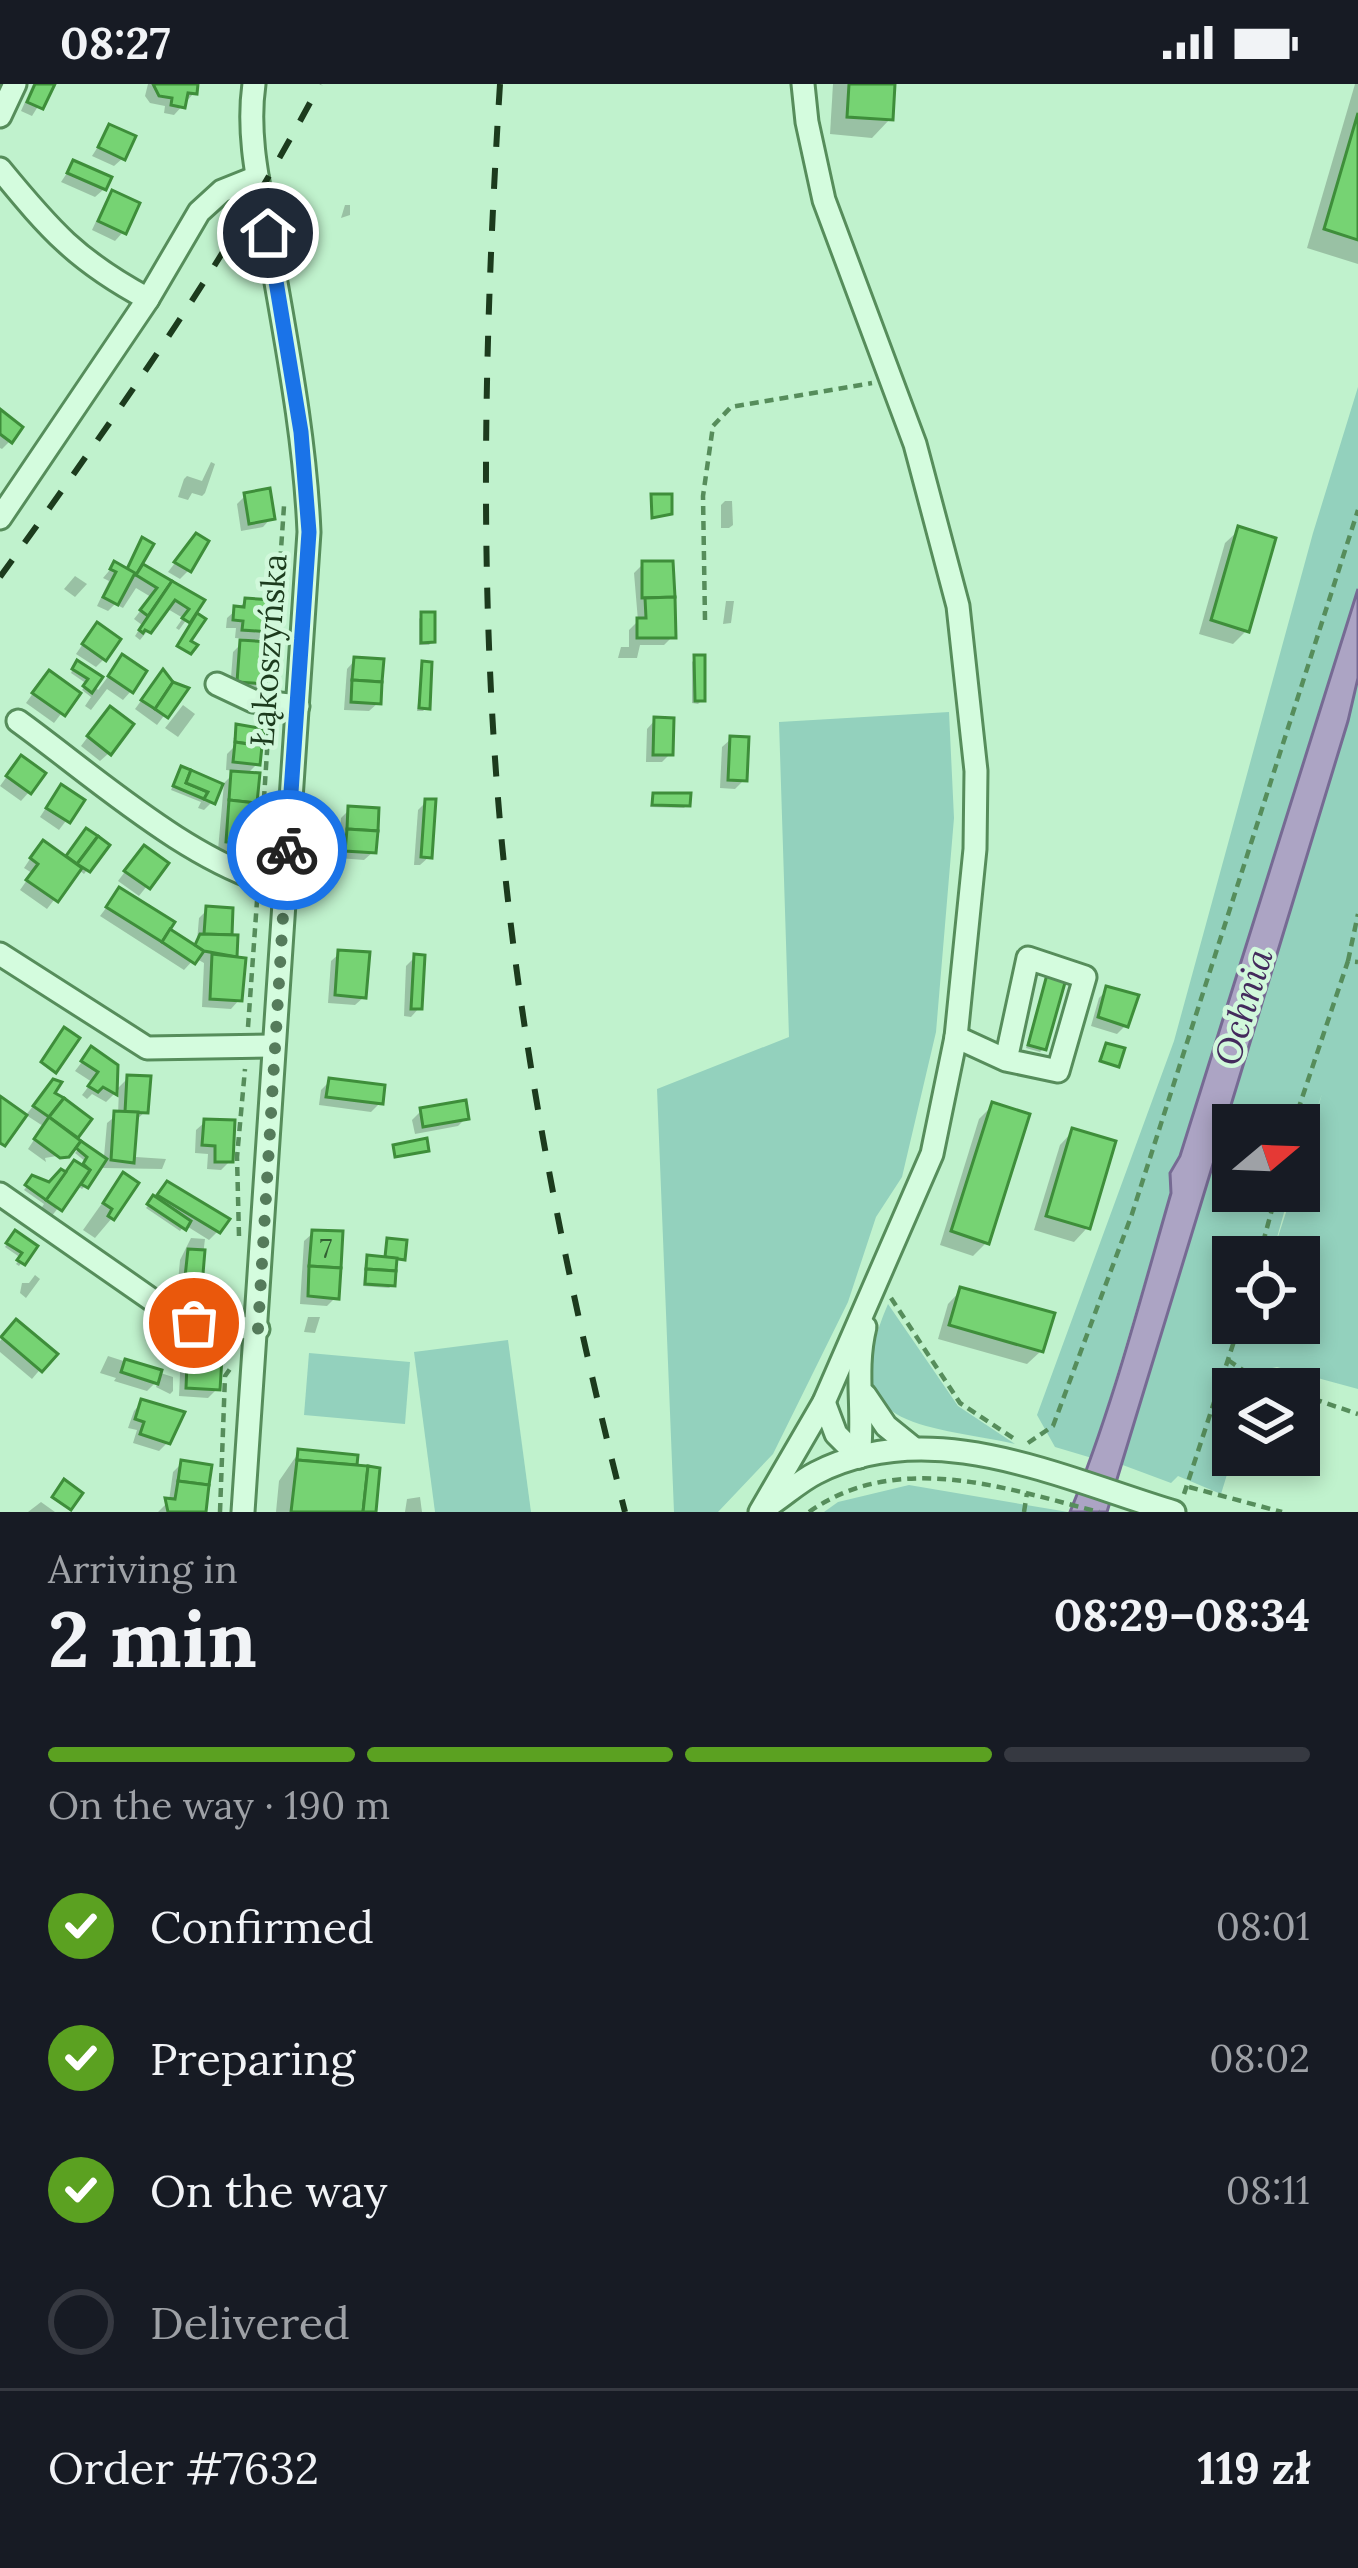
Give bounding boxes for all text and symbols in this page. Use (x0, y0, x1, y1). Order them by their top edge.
text: 08:27 (60, 14, 171, 71)
pin (217, 182, 319, 284)
icon: home (235, 200, 301, 266)
street label: Łąkoszyńska (240, 552, 296, 748)
courier (227, 790, 347, 910)
icon: bike (254, 817, 320, 883)
water label: Ochnia (1204, 943, 1283, 1071)
north arrow (1212, 1104, 1320, 1212)
map controls (1212, 1104, 1320, 1476)
house number: 7 (320, 1231, 332, 1265)
button: locate (1212, 1236, 1320, 1344)
pin (143, 1272, 245, 1374)
icon: bag (161, 1290, 227, 1356)
button: layers (1212, 1368, 1320, 1476)
text: Arriving in (48, 1544, 238, 1594)
text: 08:29–08:34 (1054, 1586, 1310, 1643)
text: 2 min (48, 1589, 257, 1688)
text: On the way · 190 m (48, 1780, 390, 1830)
icon: check (48, 1893, 114, 1959)
text: Confirmed (150, 1898, 374, 1955)
text: 08:01 (1216, 1901, 1310, 1951)
icon: check (48, 2025, 114, 2091)
text: Preparing (150, 2030, 355, 2087)
text: 08:02 (1209, 2033, 1310, 2083)
icon: check (48, 2157, 114, 2223)
text: On the way (150, 2162, 388, 2219)
text: 08:11 (1226, 2165, 1310, 2215)
text: Delivered (150, 2294, 350, 2351)
text: Order #7632 (48, 2439, 319, 2496)
text: 119 zł (1198, 2439, 1310, 2496)

